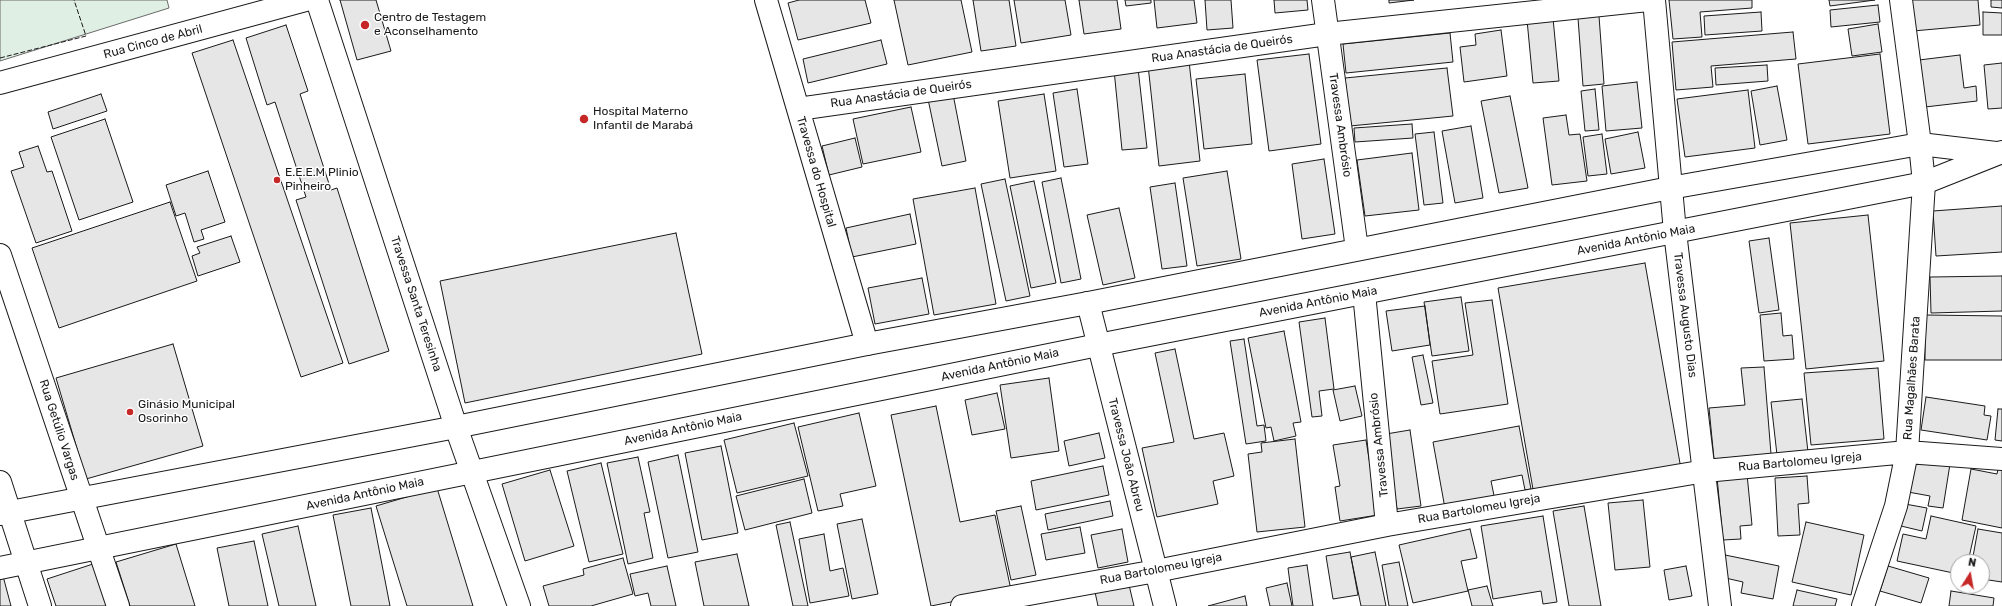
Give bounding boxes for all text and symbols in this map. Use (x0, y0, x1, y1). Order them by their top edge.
place label: Centro de Testagem e Aconselhamento (374, 11, 486, 39)
marker: Centro de Testagem e Aconselhamento (359, 19, 371, 31)
street label: Rua Cinco de Abril (102, 22, 204, 62)
street label: Rua Anastácia de Queirós (1151, 32, 1293, 66)
street label: Travessa Ambrósio (1326, 72, 1354, 178)
street label: Rua Anastácia de Queirós (830, 77, 972, 111)
place label: Hospital Materno Infantil de Marabá (593, 105, 693, 133)
marker: Hospital Materno Infantil de Marabá (578, 113, 590, 125)
street label: Travessa do Hospital (793, 115, 839, 229)
place label: E.E.E.M Plinio Pinheiro (285, 166, 359, 194)
marker: E.E.E.M Plinio Pinheiro (272, 175, 282, 185)
street label: Avenida Antônio Maia (1576, 221, 1696, 259)
street label: Travessa Santa Teresinha (387, 235, 445, 373)
street label: Travessa Augusto Dias (1670, 252, 1700, 378)
street label: Avenida Antônio Maia (1258, 283, 1378, 321)
street label: Rua Magalhães Barata (1900, 316, 1924, 440)
street label: Avenida Antônio Maia (940, 345, 1060, 385)
street label: Rua Getúlio Vargas (36, 378, 82, 482)
street label: Travessa Ambrósio (1366, 392, 1392, 498)
street label: Travessa João Abreu (1105, 397, 1147, 513)
place label: Ginásio Municipal Osorinho (138, 398, 235, 426)
marker: Ginásio Municipal Osorinho (125, 407, 135, 417)
street label: Avenida Antônio Maia (623, 409, 743, 449)
street label: Rua Bartolomeu Igreja (1738, 449, 1862, 475)
street label: Avenida Antônio Maia (305, 474, 425, 514)
street label: Rua Bartolomeu Igreja (1417, 491, 1541, 527)
street label: Rua Bartolomeu Igreja (1099, 550, 1223, 588)
north arrow (1950, 554, 1990, 594)
text: N (1967, 556, 1977, 570)

